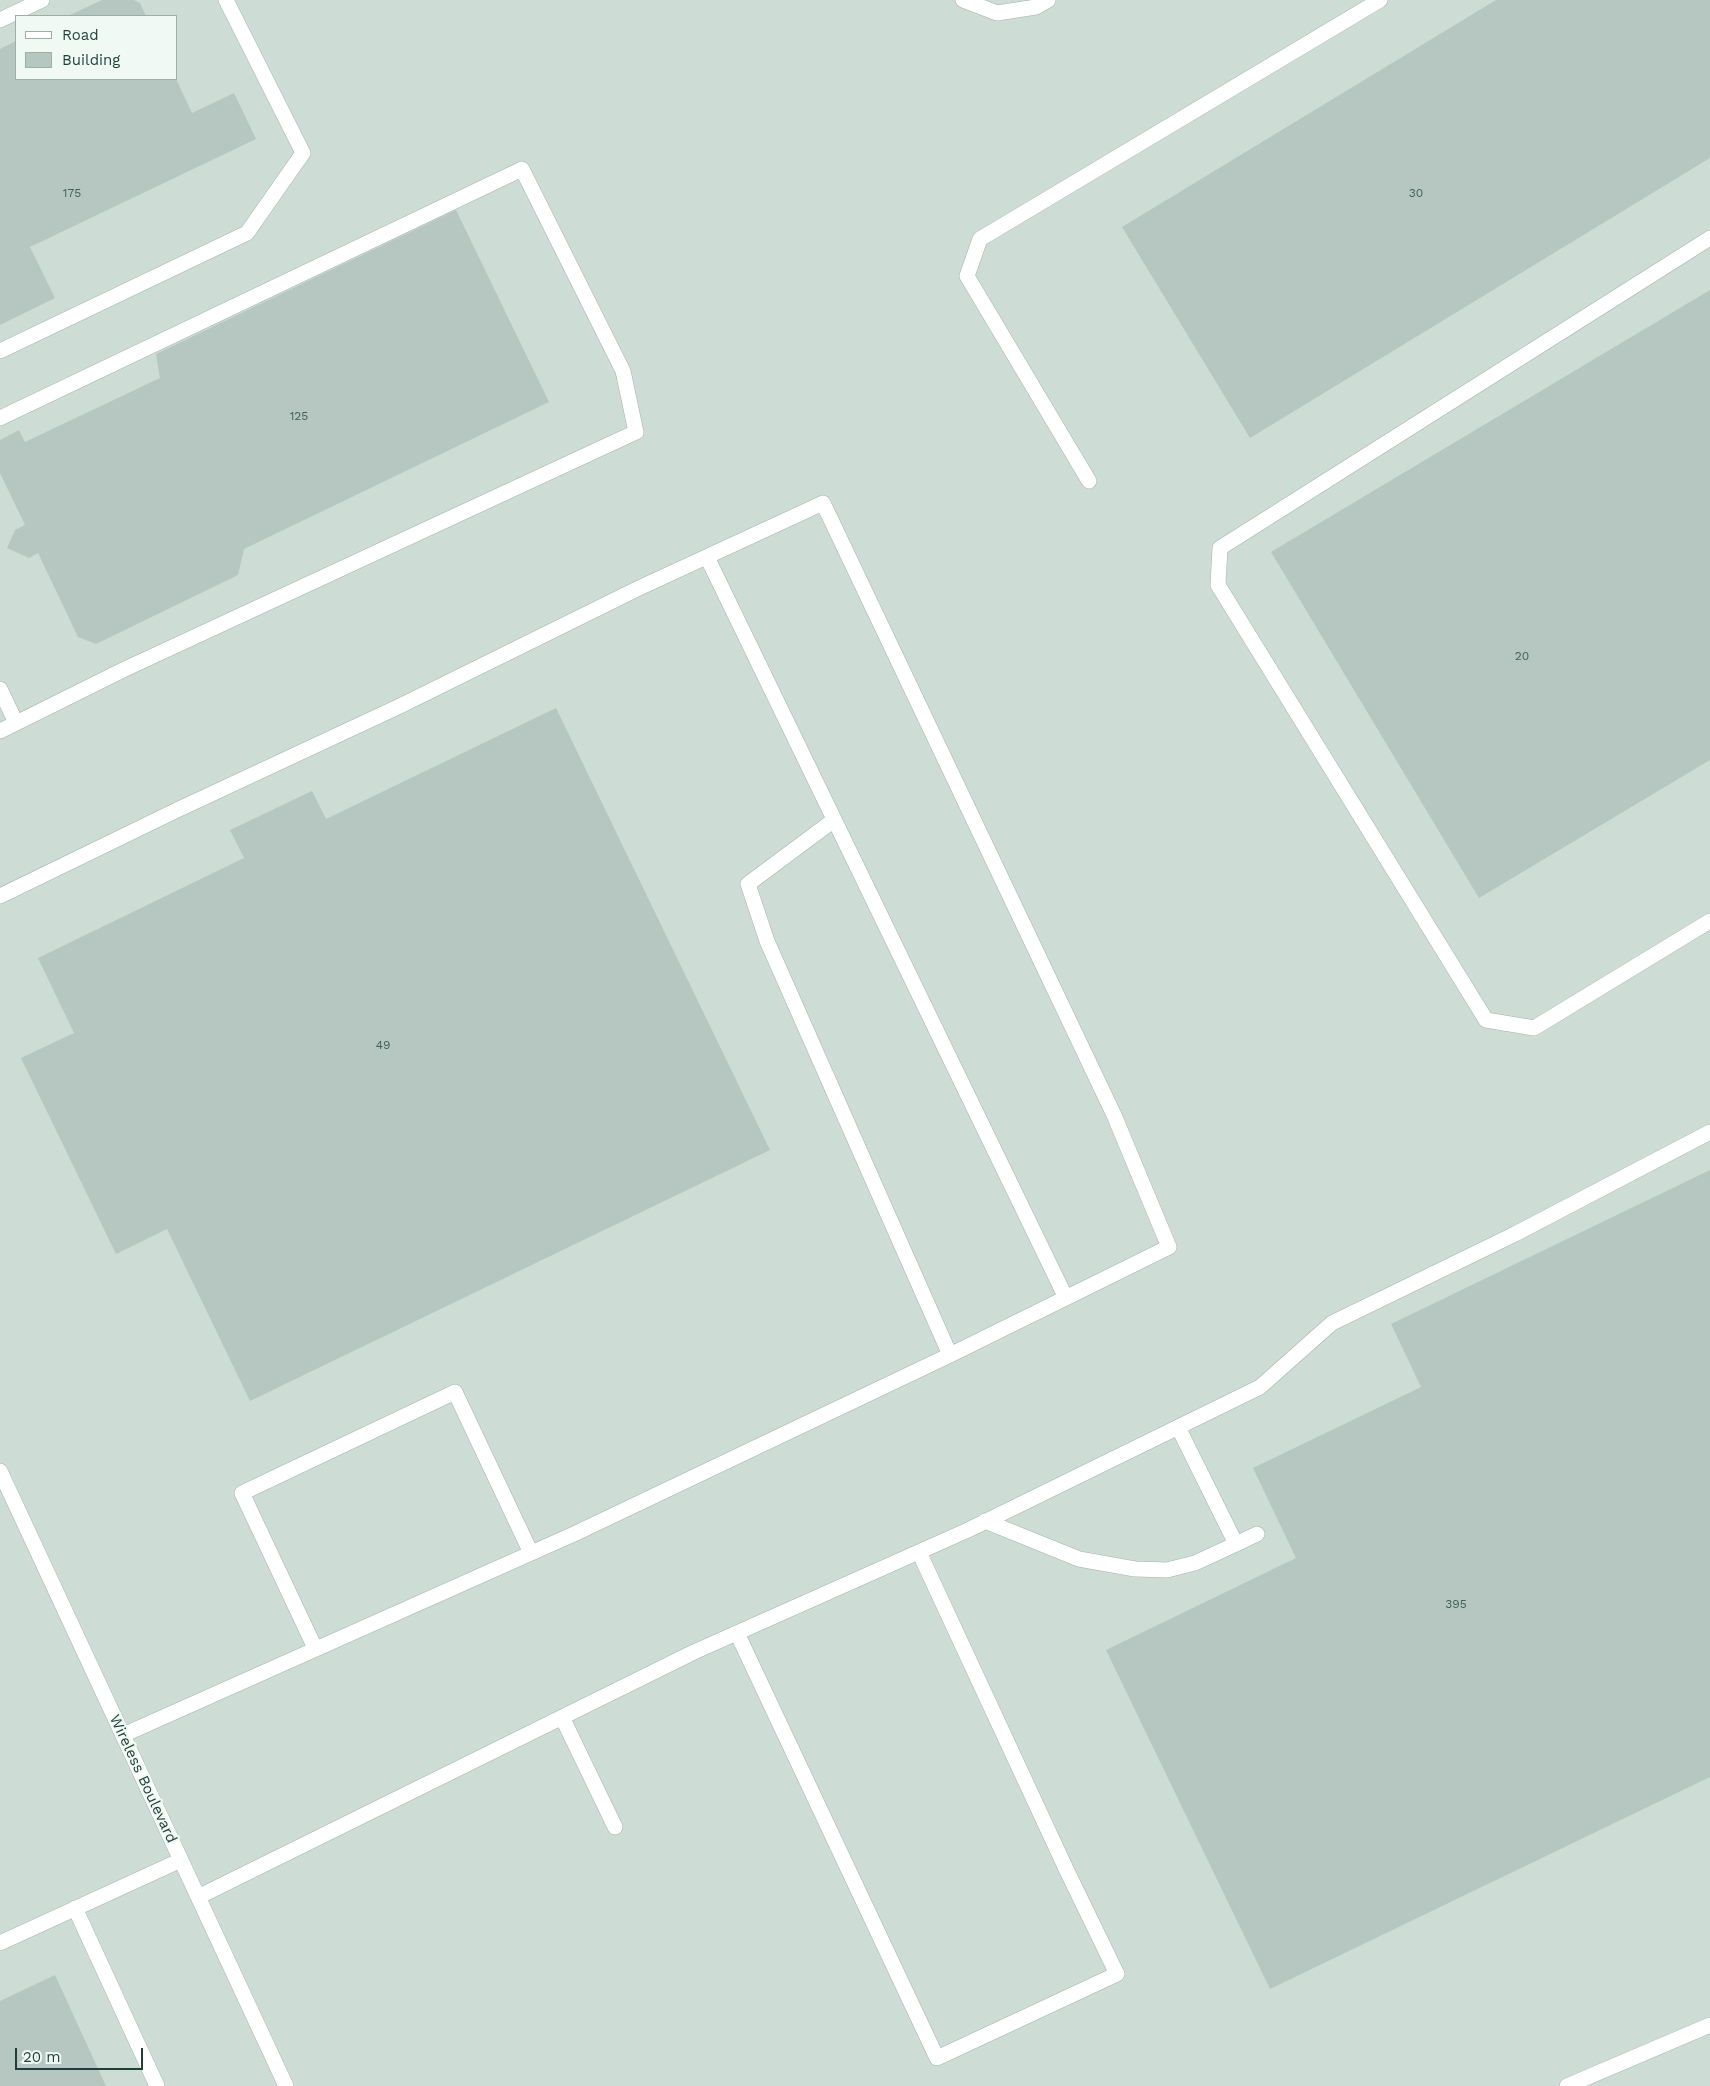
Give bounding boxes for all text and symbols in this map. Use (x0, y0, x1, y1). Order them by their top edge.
legend (15, 15, 178, 80)
text: Road (62, 26, 99, 44)
text: Building (62, 51, 120, 69)
house number: 175 (63, 186, 81, 200)
house number: 30 (1409, 186, 1423, 200)
house number: 125 (290, 409, 308, 423)
house number: 20 (1515, 649, 1529, 663)
house number: 49 (376, 1038, 390, 1052)
house number: 395 (1445, 1597, 1467, 1611)
street label: Wireless Boulevard (105, 1712, 181, 1846)
scale bar (18, 2038, 145, 2070)
text: 20 m (23, 2048, 61, 2066)

